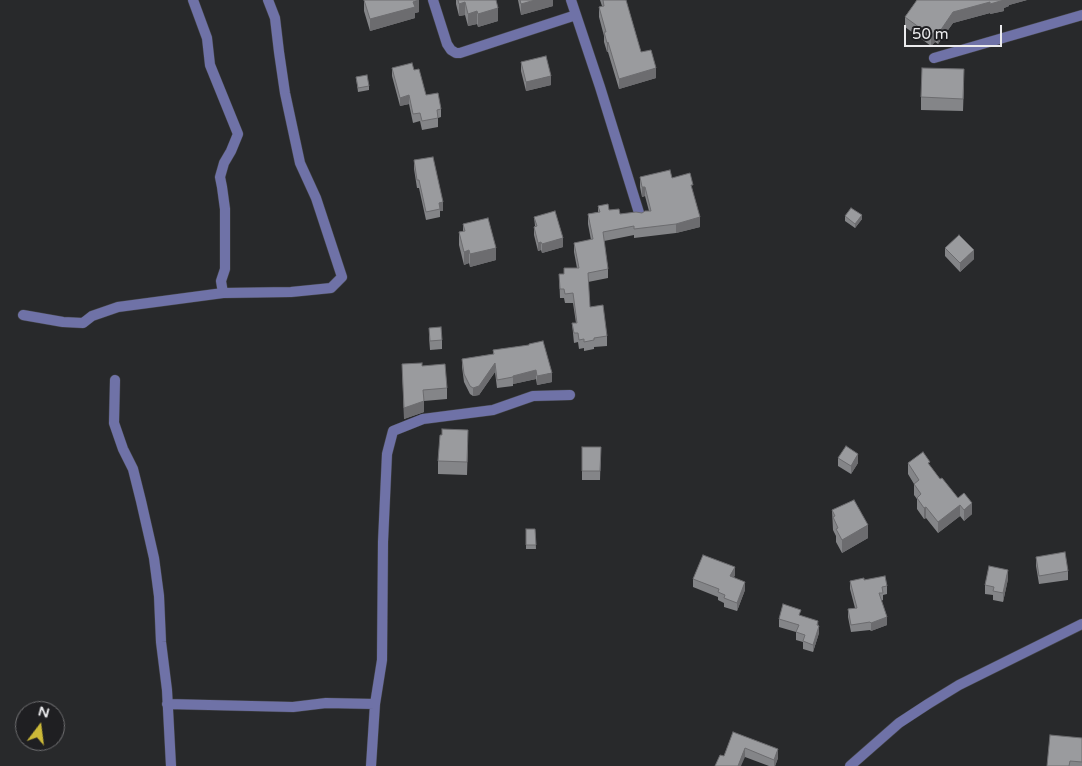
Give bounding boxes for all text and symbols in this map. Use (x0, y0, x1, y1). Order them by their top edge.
scale bar (907, 15, 1004, 47)
text: 50 m (912, 25, 949, 43)
north arrow (15, 701, 65, 751)
text: N (36, 702, 51, 722)

